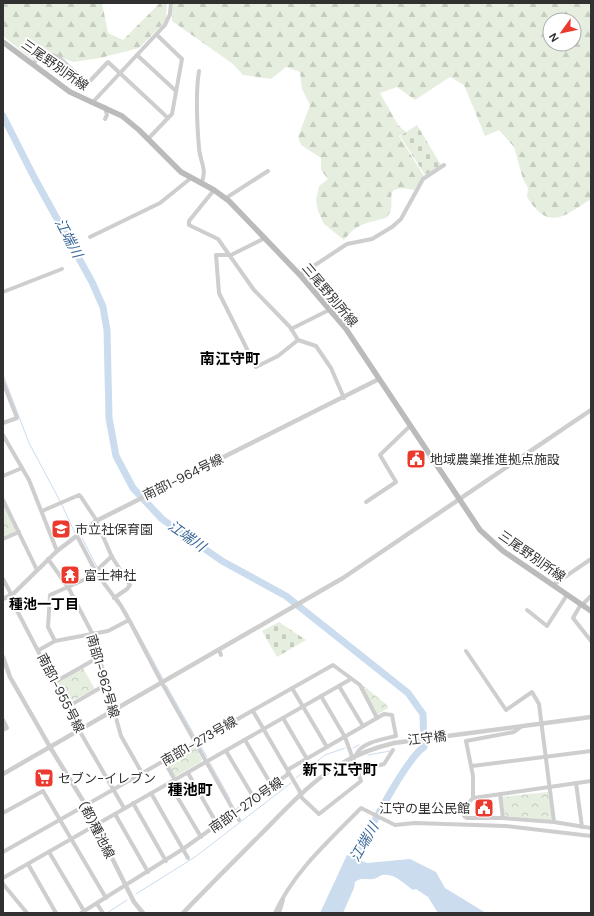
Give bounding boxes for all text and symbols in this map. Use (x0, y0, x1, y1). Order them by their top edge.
north arrow (542, 12, 582, 52)
text: N (546, 30, 562, 45)
street label: 三尾野別所線 (18, 36, 92, 94)
water label: 江端川 (51, 215, 88, 263)
street label: 三尾野別所線 (298, 260, 362, 330)
district label: 南江守町 (200, 349, 260, 369)
public building icon: 地域農業推進拠点施設 (405, 448, 427, 470)
street label: 南部1-964号線 (140, 450, 226, 504)
place label: 地域農業推進拠点施設 (430, 451, 560, 468)
water label: 江端川 (165, 517, 211, 557)
school or university icon: 市立社保育園 (50, 518, 72, 540)
place label: 市立社保育園 (75, 521, 153, 538)
street label: 三尾野別所線 (495, 527, 569, 585)
temple icon: 富士神社 (59, 564, 81, 586)
place label: 富士神社 (84, 567, 136, 584)
district label: 種池一丁目 (9, 595, 79, 613)
street label: 南部1-962号線 (83, 632, 123, 720)
street label: 南部1-955号線 (34, 650, 88, 736)
street label: 南部1-273号線 (158, 712, 240, 770)
street label: 江守橋 (407, 727, 447, 749)
district label: 新下江守町 (302, 760, 378, 780)
supermarket icon: セブン-イレブン (33, 767, 55, 789)
place label: セブン-イレブン (58, 770, 156, 787)
street label: 南部1-270号線 (206, 773, 286, 837)
district label: 種池町 (167, 780, 213, 800)
public building icon: 江守の里公民館 (473, 797, 495, 819)
street label: (都)種池線 (75, 799, 119, 861)
place label: 江守の里公民館 (379, 800, 470, 817)
water label: 江端川 (346, 818, 383, 865)

